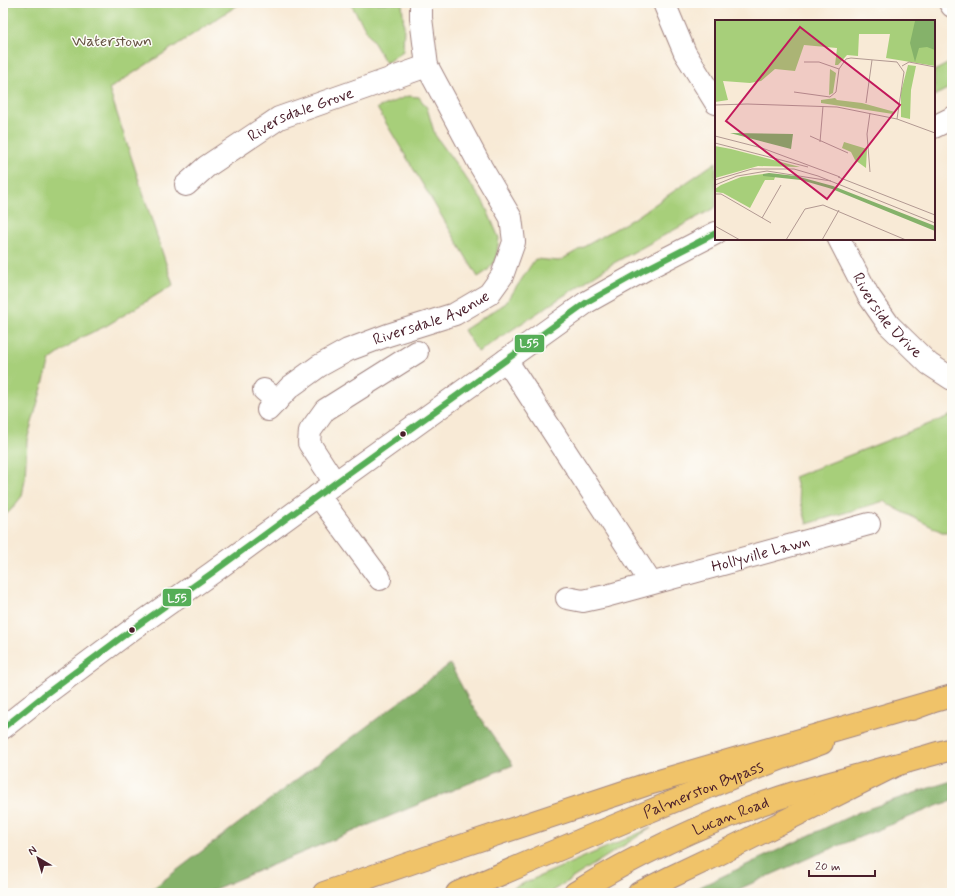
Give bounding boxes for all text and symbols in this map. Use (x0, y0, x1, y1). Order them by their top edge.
inset map (715, 20, 935, 240)
park label: Waterstown (72, 31, 152, 52)
street label: Riversdale Grove (243, 82, 356, 147)
street label: Riverside Drive (848, 269, 928, 363)
street label: Riversdale Avenue (370, 286, 493, 350)
line badge: L55 (514, 334, 545, 353)
text: L55 (519, 337, 539, 351)
unlabelled marker (398, 429, 408, 439)
street label: Hollyville Lawn (709, 530, 812, 577)
line badge: L55 (162, 588, 192, 607)
text: L55 (167, 592, 187, 606)
unlabelled marker (127, 625, 137, 635)
street label: Palmerston Bypass (640, 756, 766, 823)
street label: Lucan Road (689, 792, 772, 841)
north arrow (18, 838, 58, 878)
text: N (25, 843, 40, 859)
scale bar (809, 852, 875, 878)
text: 20 m (815, 859, 841, 875)

